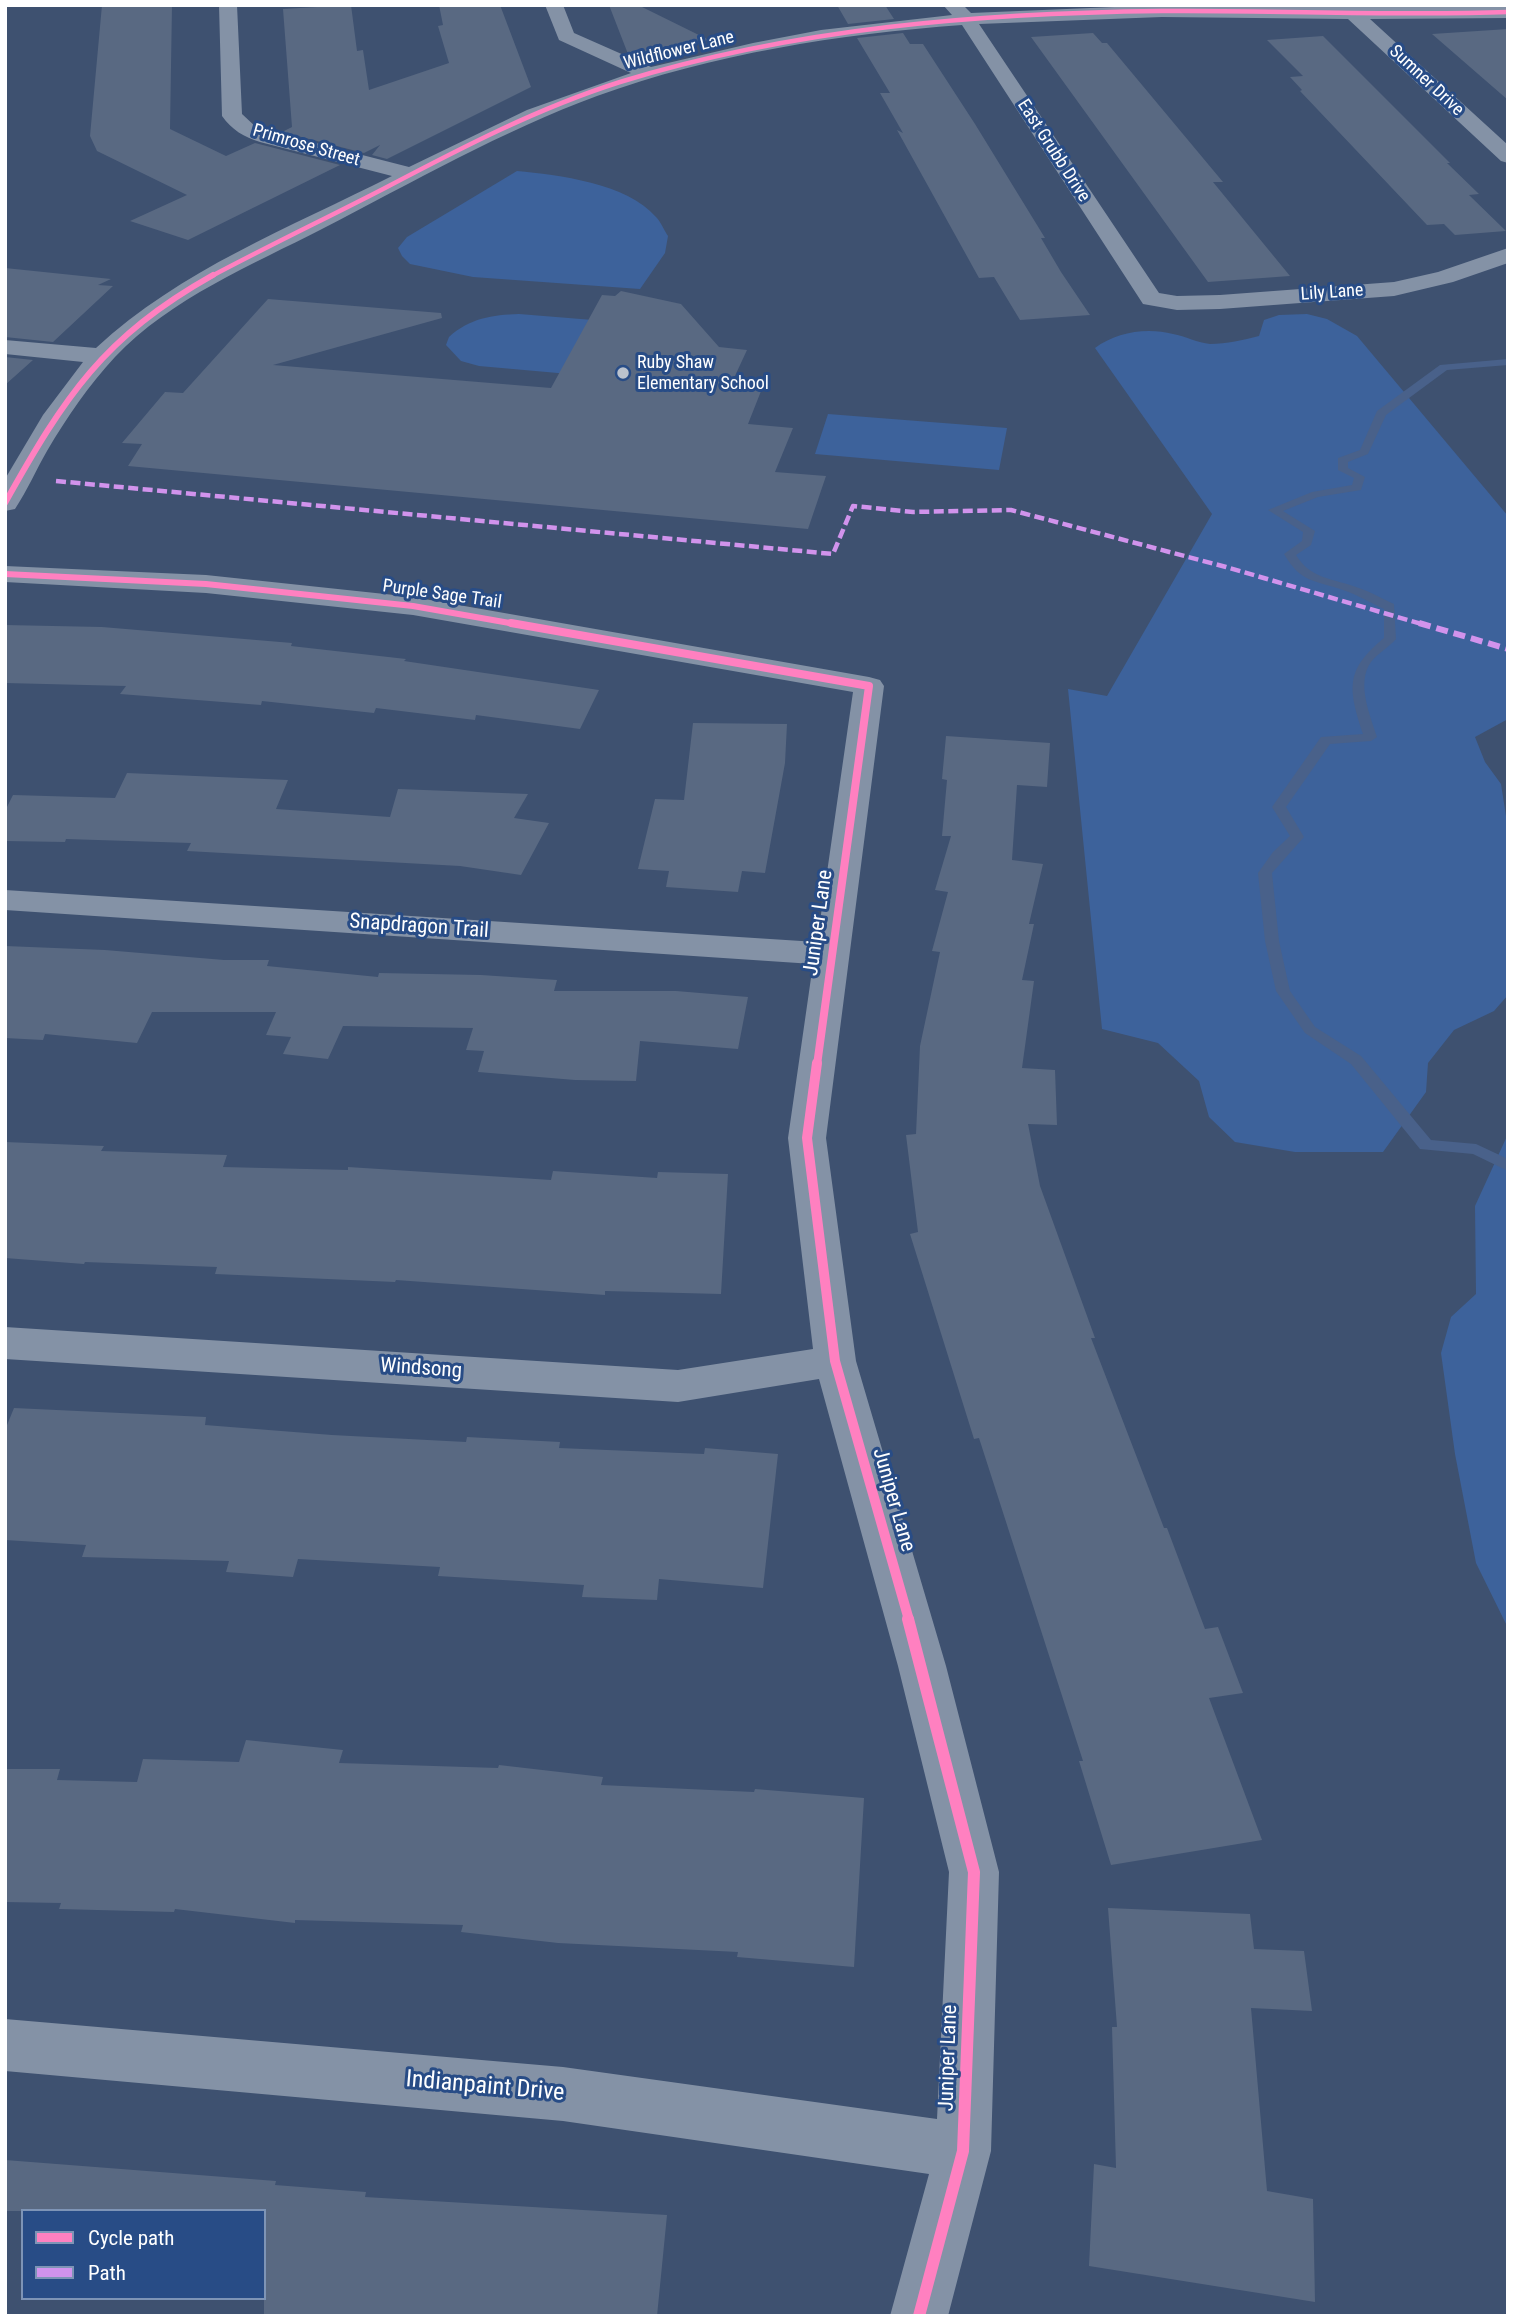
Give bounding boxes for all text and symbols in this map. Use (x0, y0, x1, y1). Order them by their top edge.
street label: Wildflower Lane (622, 27, 736, 75)
street label: Sumner Drive (1384, 41, 1468, 121)
street label: East Grubb Drive (1012, 96, 1094, 206)
street label: Primrose Street (250, 120, 362, 172)
street label: Lily Lane (1300, 280, 1364, 306)
place label: Ruby Shaw Elementary School (637, 352, 769, 394)
marker: Ruby Shaw Elementary School (615, 365, 631, 381)
street label: Purple Sage Trail (381, 576, 503, 614)
street label: Juniper Lane (799, 868, 839, 978)
street label: Snapdragon Trail (348, 910, 490, 944)
street label: Windsong (379, 1354, 463, 1384)
street label: Juniper Lane (866, 1445, 920, 1555)
street label: Juniper Lane (935, 2004, 963, 2112)
street label: Indianpaint Drive (404, 2066, 566, 2108)
legend (21, 2209, 266, 2300)
text: Cycle path (88, 2226, 174, 2250)
text: Path (88, 2261, 126, 2285)

